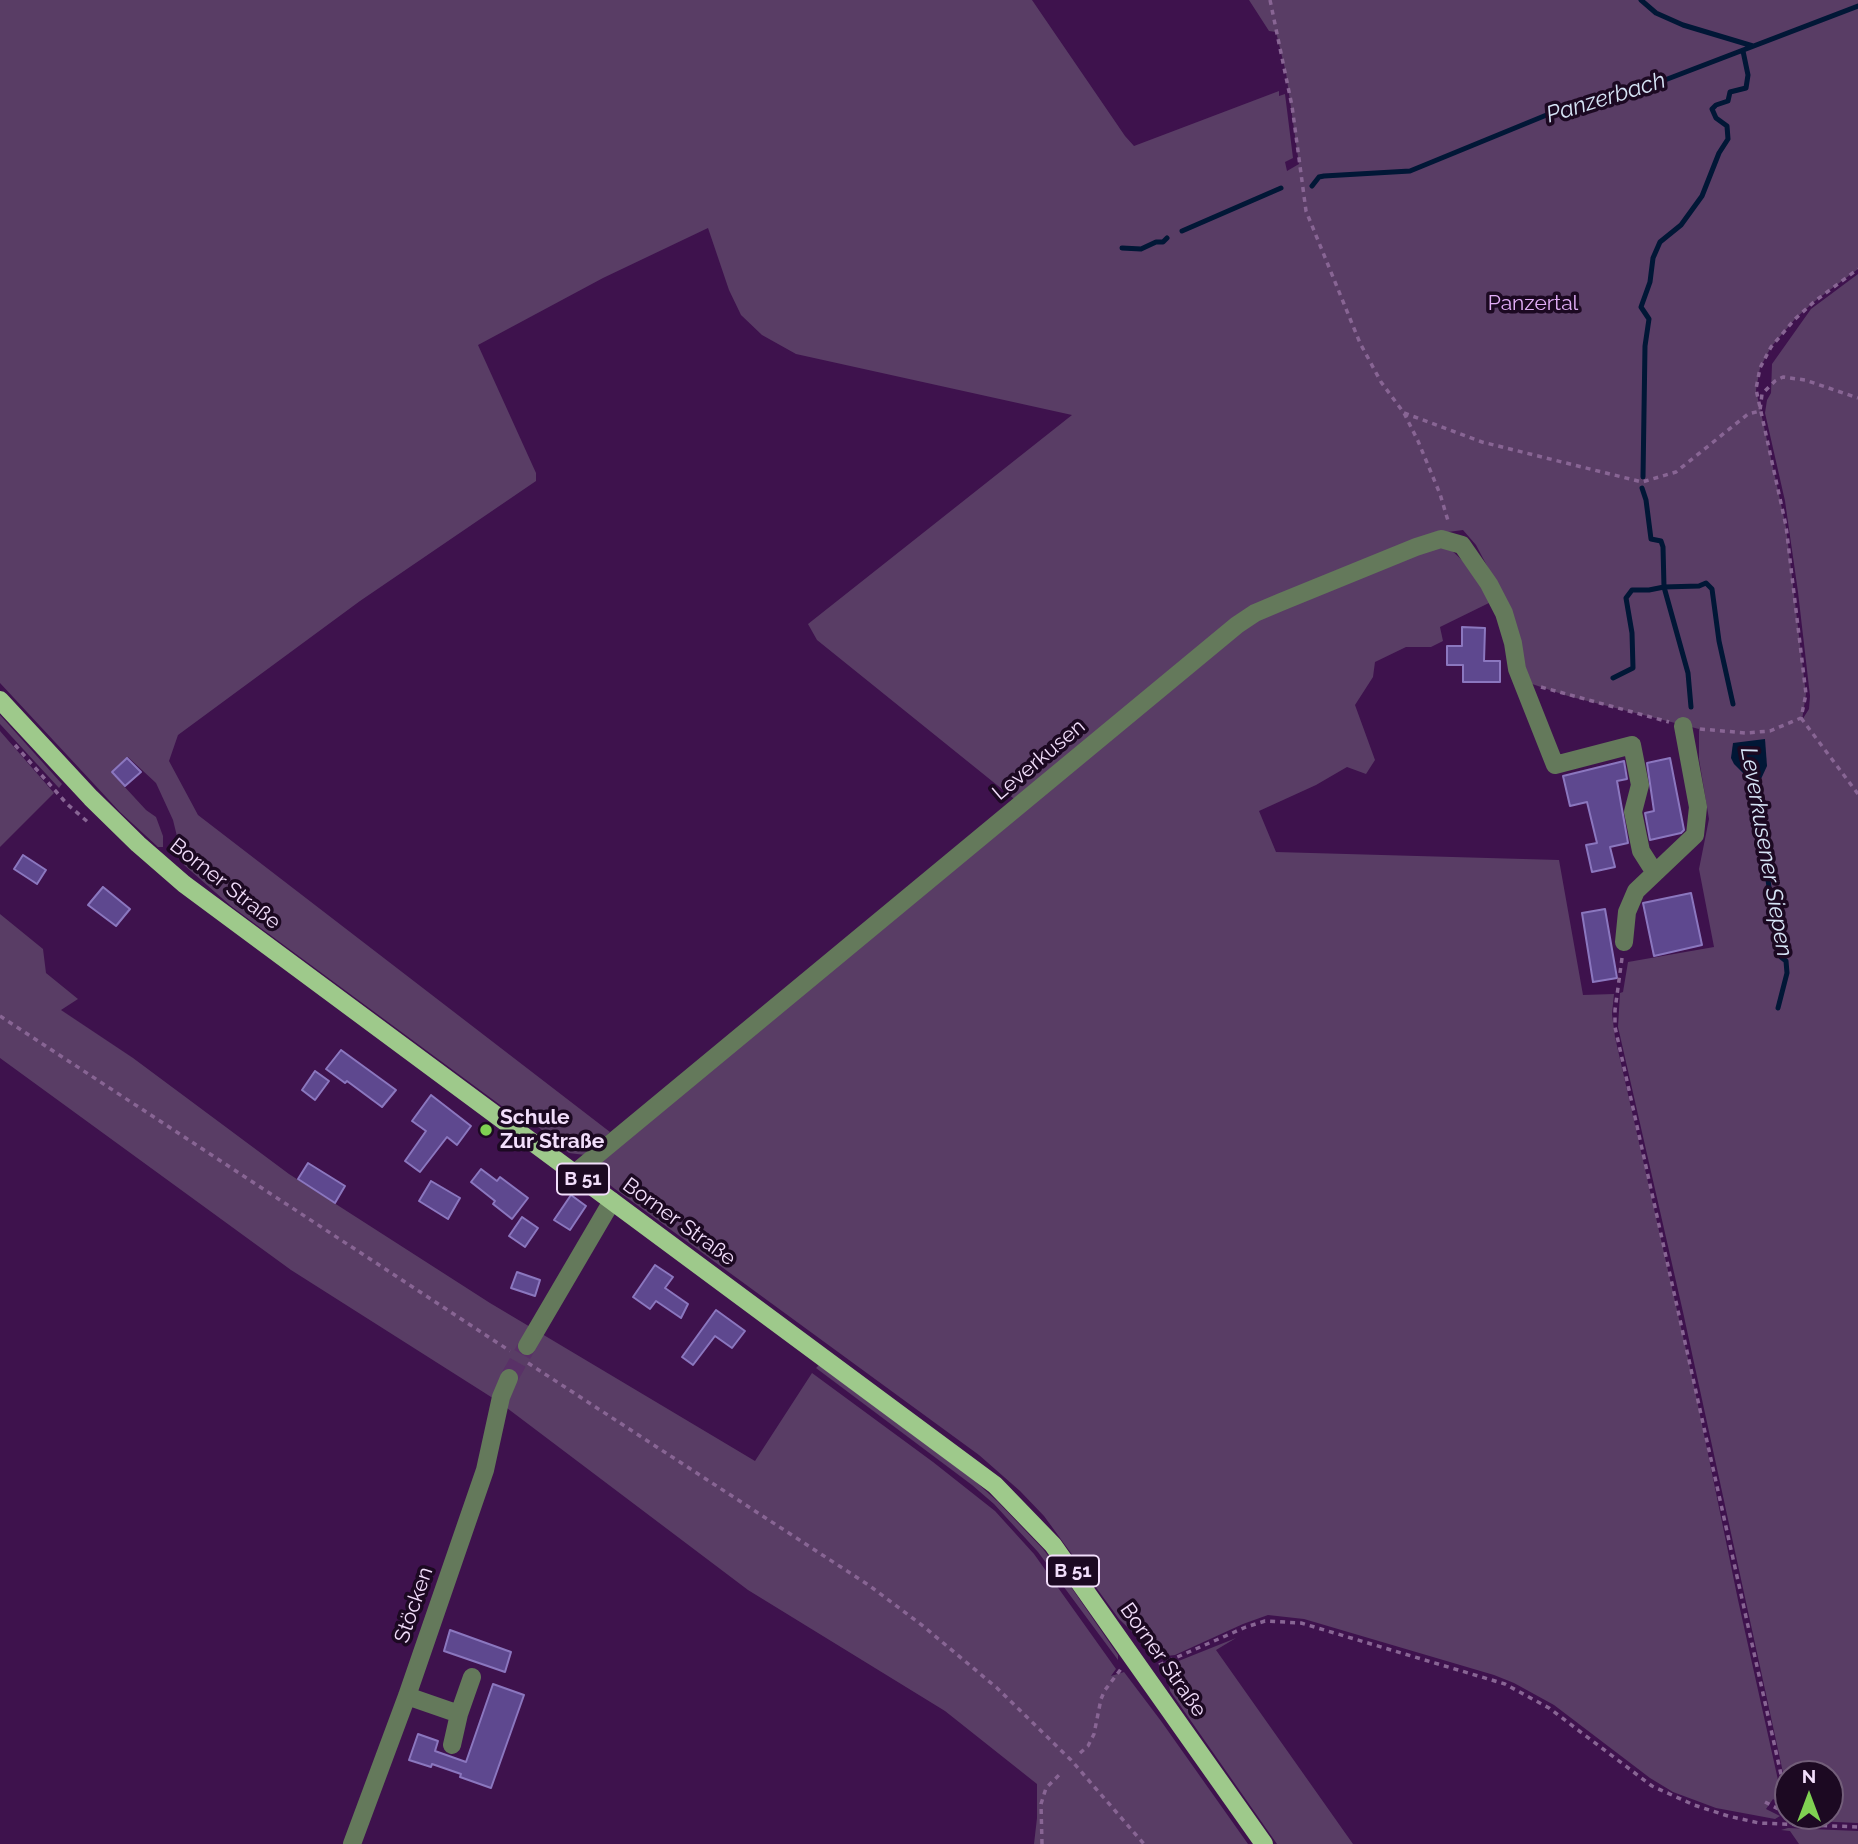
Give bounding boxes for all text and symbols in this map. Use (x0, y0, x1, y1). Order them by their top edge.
water label: Panzerbach (1543, 67, 1669, 129)
park label: Panzertal (1488, 291, 1578, 317)
street label: Leverkusen (988, 714, 1090, 806)
water label: Leverkusener Siepen (1734, 745, 1798, 959)
street label: Borner Straße (165, 833, 285, 935)
place label: Schule Zur Straße (500, 1105, 604, 1155)
marker: Schule Zur Straße (478, 1122, 494, 1138)
road number: B 51 (557, 1163, 609, 1194)
street label: Borner Straße (618, 1173, 740, 1271)
road number: B 51 (1047, 1555, 1099, 1586)
street label: Stöcken (389, 1564, 439, 1646)
street label: Borner Straße (1114, 1598, 1212, 1722)
north arrow (1774, 1760, 1844, 1830)
text: N (1802, 1765, 1816, 1787)

